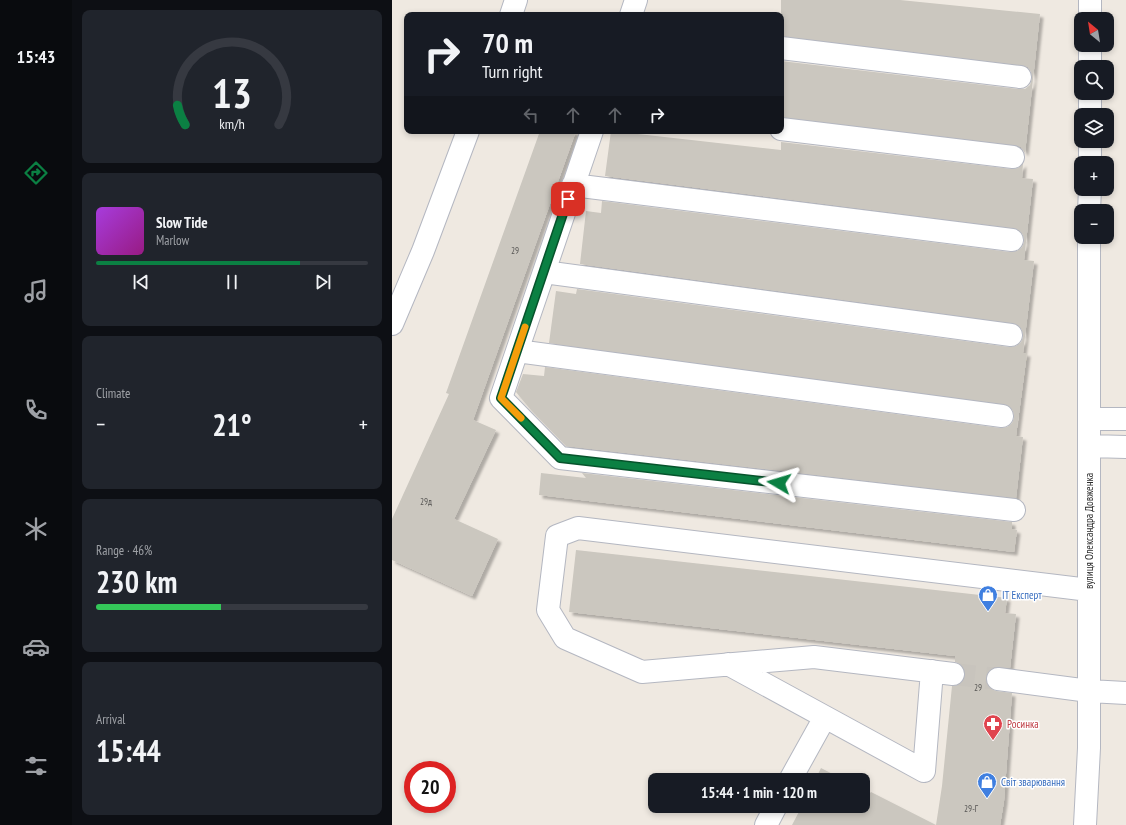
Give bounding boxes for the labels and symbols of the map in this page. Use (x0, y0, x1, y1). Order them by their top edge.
north arrow (1074, 12, 1114, 52)
pin (551, 182, 585, 216)
house number: 29 (511, 245, 519, 256)
position arrow (758, 462, 800, 504)
street label: вулиця Олександра Довженка (1082, 473, 1096, 589)
house number: 29д (420, 496, 432, 507)
shop icon: IT Експерт (977, 584, 999, 612)
place label: IT Експерт (1002, 588, 1042, 602)
house number: 29 (974, 682, 982, 693)
pharmacy icon: Росинка (982, 713, 1004, 741)
place label: Росинка (1007, 717, 1039, 731)
speed limit sign: 20 (404, 761, 456, 813)
shop icon: Світ зварювання (976, 771, 998, 799)
place label: Світ зварювання (1001, 775, 1065, 789)
house number: 29-Г (964, 803, 979, 814)

